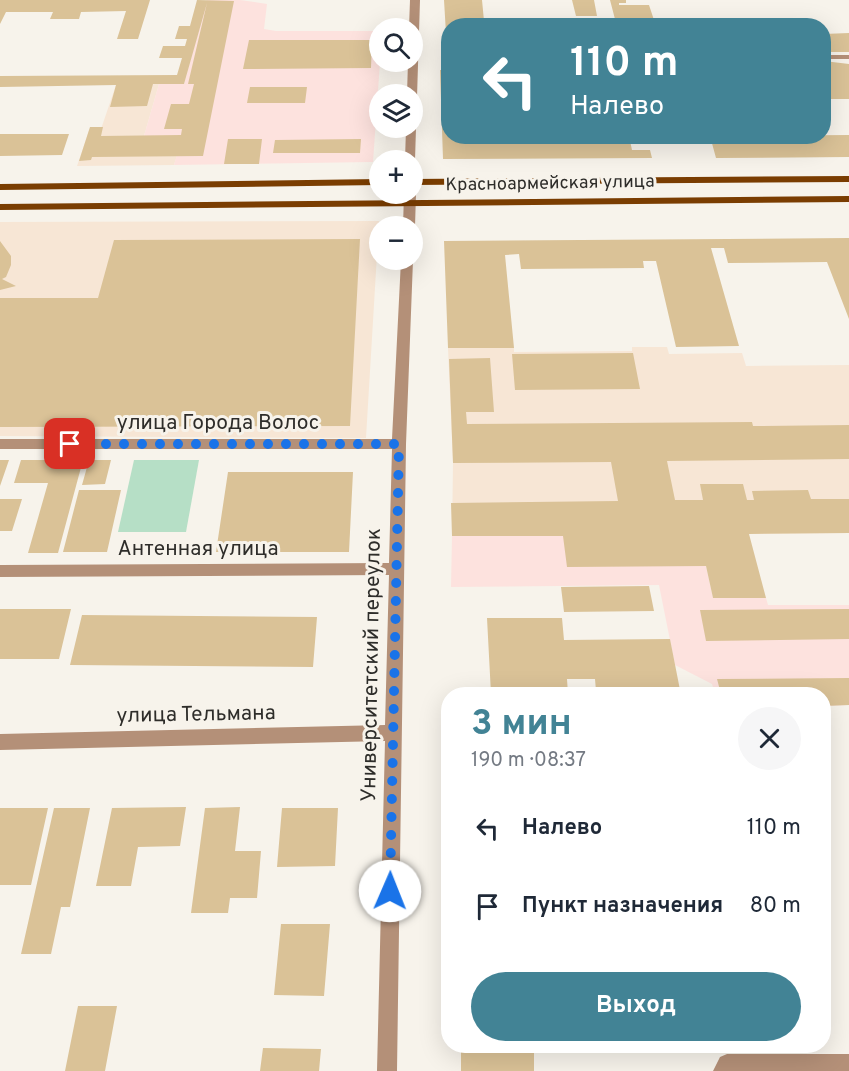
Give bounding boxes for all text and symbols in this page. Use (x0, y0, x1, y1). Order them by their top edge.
map controls (369, 18, 423, 270)
button: search (369, 18, 423, 72)
text: 110 m (570, 38, 679, 91)
icon: left (471, 42, 549, 120)
button: layers (369, 84, 423, 138)
text: Налево (570, 90, 664, 124)
button: + (369, 150, 423, 204)
street label: Красноармейская улица (445, 171, 655, 197)
button: − (369, 216, 423, 270)
street label: улица Города Волос (117, 410, 319, 437)
pin (44, 418, 95, 469)
icon: arrive (53, 427, 86, 460)
street label: Университетский переулок (356, 528, 388, 802)
street label: Антенная улица (117, 536, 279, 563)
street label: улица Тельмана (116, 700, 276, 730)
text: 3 мин (471, 702, 572, 748)
button: close (738, 707, 801, 770)
text: 190 m · 08:37 (471, 748, 586, 774)
icon: left (471, 812, 504, 845)
text: Налево (522, 815, 602, 842)
text: 110 m (747, 815, 801, 842)
position arrow (358, 859, 422, 923)
icon: arrive (471, 890, 504, 923)
text: Пункт назначения (522, 893, 723, 920)
text: 80 m (750, 893, 801, 920)
button: Выход (471, 972, 801, 1041)

